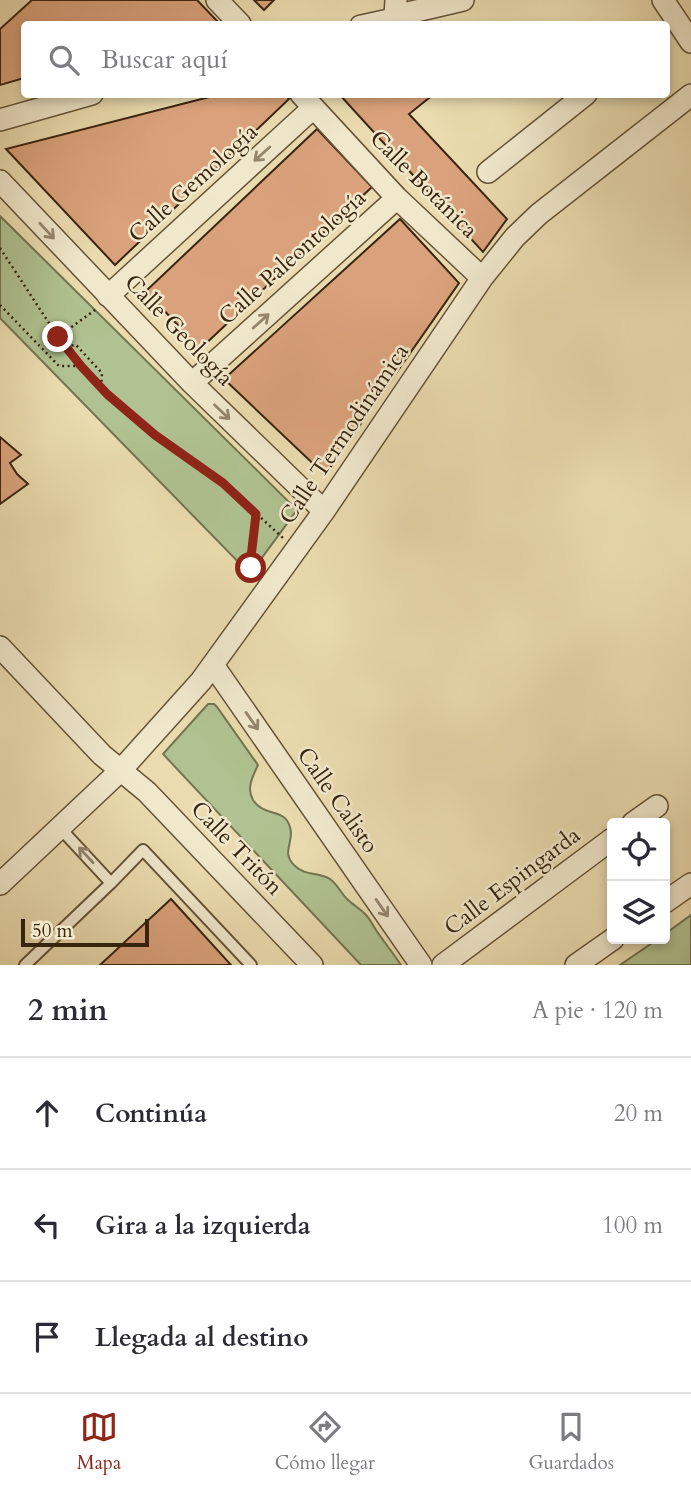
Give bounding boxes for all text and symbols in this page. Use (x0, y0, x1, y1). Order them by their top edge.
search box (21, 21, 670, 98)
icon: search (45, 41, 83, 79)
text: Buscar aquí (101, 42, 228, 77)
street label: Calle Gemología (122, 117, 264, 249)
street label: Calle Botánica (363, 123, 485, 245)
one-way arrow (254, 146, 272, 162)
street label: Calle Paleontología (212, 182, 372, 332)
one-way arrow (38, 222, 55, 239)
street label: Calle Geología (118, 267, 240, 393)
one-way arrow (252, 313, 270, 329)
route end (42, 321, 73, 352)
street label: Calle Termodinámica (272, 338, 416, 530)
one-way arrow (213, 404, 230, 421)
route start (235, 552, 266, 583)
one-way arrow (245, 711, 259, 730)
street label: Calle Calisto (290, 741, 386, 859)
street label: Calle Tritón (184, 794, 290, 902)
map controls (607, 818, 670, 944)
button: locate (607, 818, 670, 881)
street label: Calle Espingarda (438, 820, 586, 942)
one-way arrow (77, 847, 94, 864)
button: layers (607, 881, 670, 944)
one-way arrow (375, 898, 389, 917)
scale bar (21, 916, 149, 948)
text: 50 m (32, 918, 73, 944)
text: 2 min (28, 990, 108, 1031)
text: A pie · 120 m (532, 995, 663, 1026)
icon: ahead (28, 1094, 66, 1132)
text: Continúa (95, 1096, 207, 1131)
text: 20 m (614, 1098, 663, 1129)
icon: left (28, 1206, 66, 1244)
text: Gira a la izquierda (95, 1208, 311, 1243)
text: 100 m (602, 1210, 663, 1241)
icon: arrive (28, 1318, 66, 1356)
text: Llegada al destino (95, 1320, 309, 1355)
tab: Mapa (77, 1408, 121, 1476)
tab: Cómo llegar (275, 1408, 375, 1476)
tab: Guardados (529, 1408, 614, 1476)

